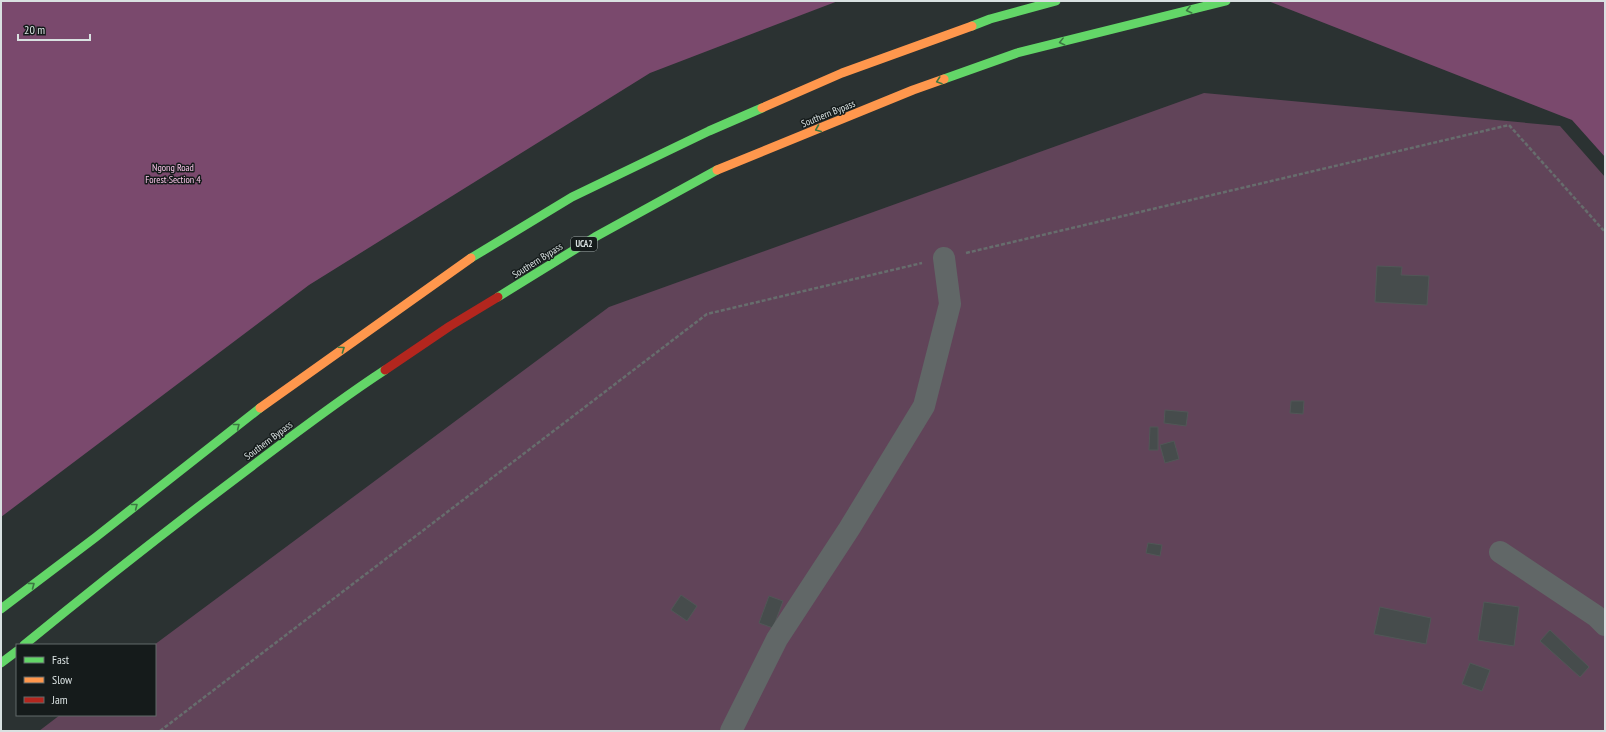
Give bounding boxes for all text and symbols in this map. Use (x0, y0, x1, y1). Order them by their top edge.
one-way arrow (1185, 6, 1192, 14)
scale bar (18, 16, 90, 42)
text: 20 m (24, 22, 45, 37)
one-way arrow (1059, 37, 1066, 46)
one-way arrow (935, 76, 942, 85)
street label: Southern Bypass (799, 97, 858, 130)
one-way arrow (815, 125, 822, 133)
park label: Ngong Road Forest Section 4 (145, 161, 201, 186)
road number: UCA2 (571, 237, 597, 251)
street label: Southern Bypass (510, 239, 565, 281)
one-way arrow (338, 346, 345, 354)
street label: Southern Bypass (242, 418, 295, 463)
one-way arrow (233, 423, 240, 430)
one-way arrow (131, 504, 138, 511)
one-way arrow (28, 583, 35, 590)
legend (16, 644, 156, 716)
text: Fast (52, 652, 70, 667)
text: Slow (52, 672, 73, 687)
text: Jam (51, 692, 68, 707)

